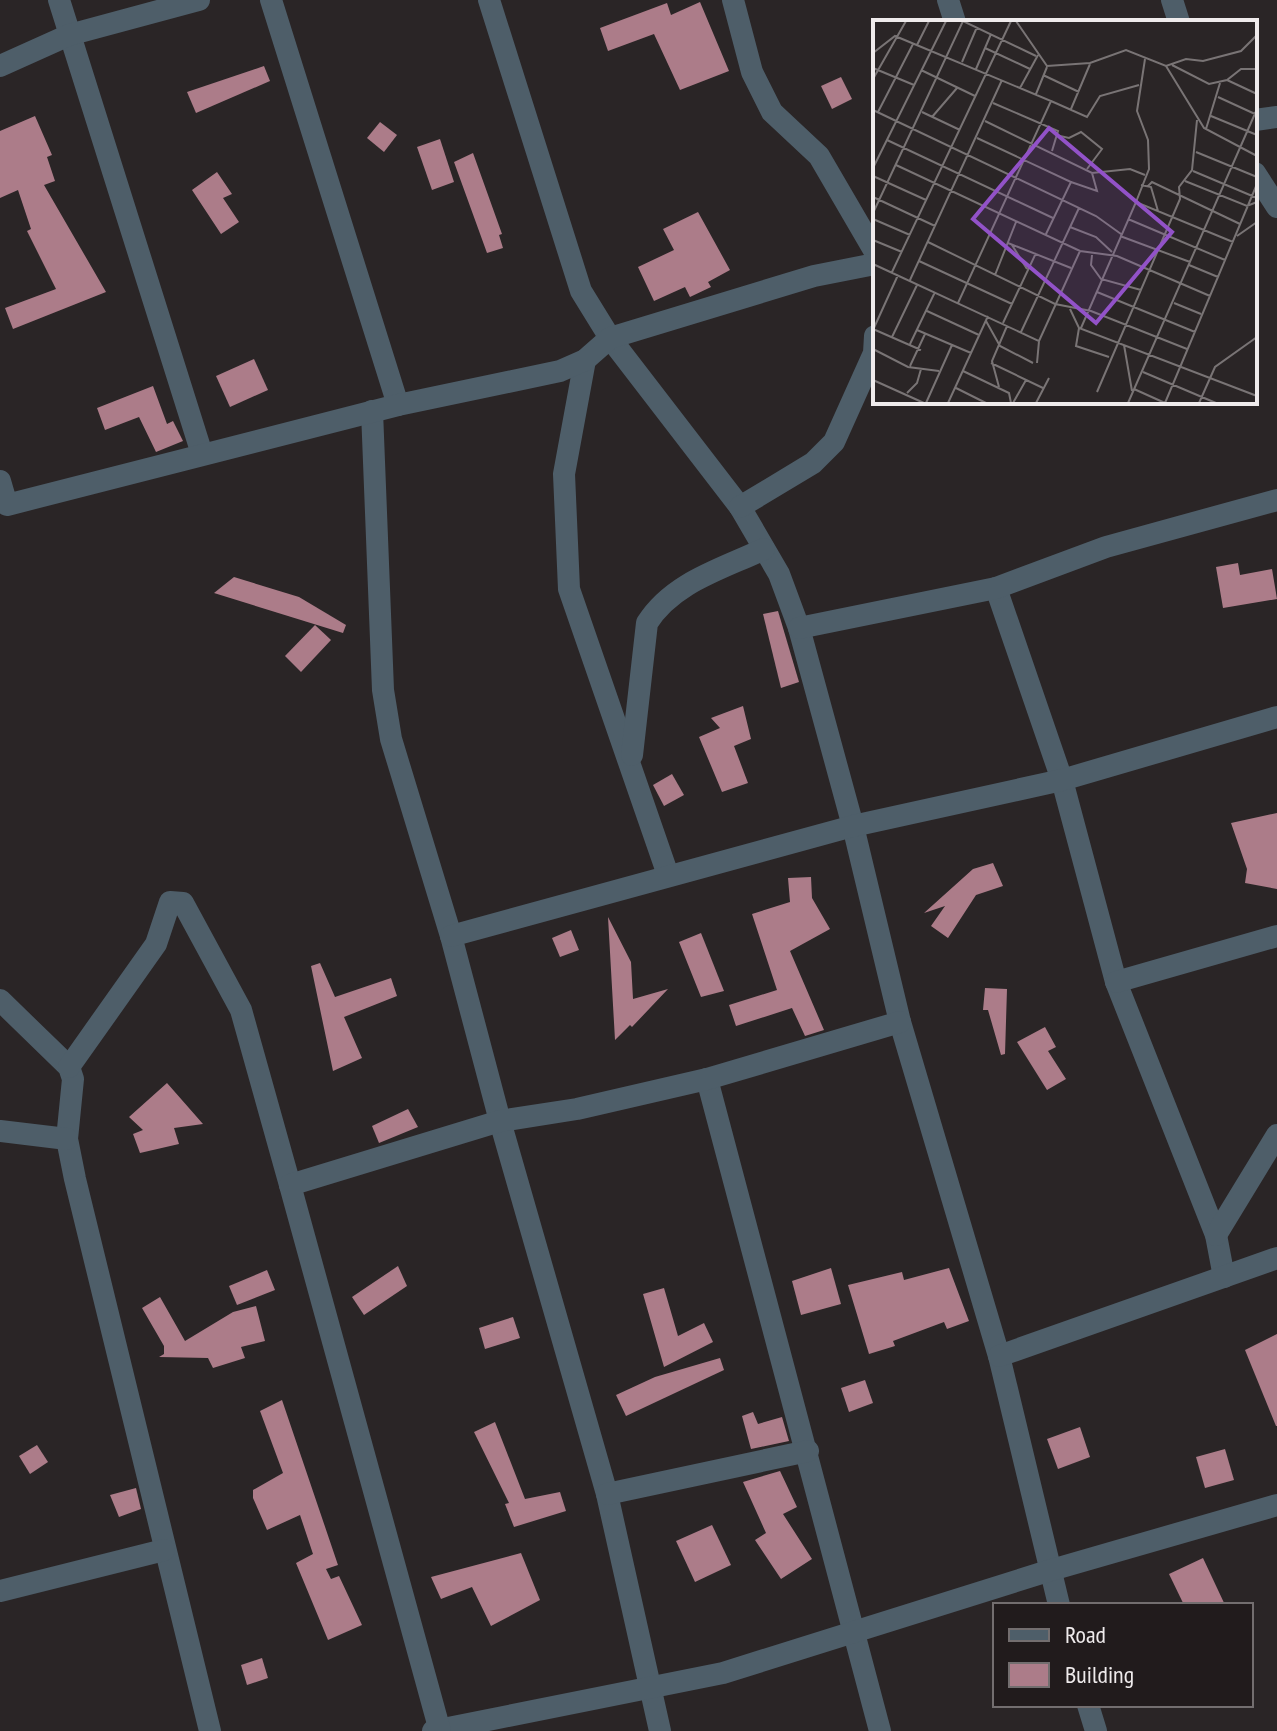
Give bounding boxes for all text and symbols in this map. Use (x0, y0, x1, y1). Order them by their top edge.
inset map (873, 20, 1257, 404)
legend (993, 1603, 1253, 1707)
text: Road (1065, 1619, 1106, 1650)
text: Building (1065, 1659, 1134, 1690)

